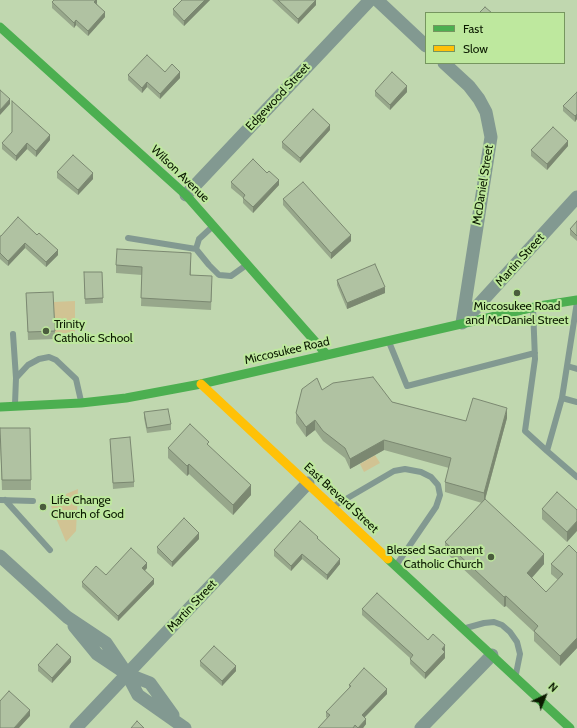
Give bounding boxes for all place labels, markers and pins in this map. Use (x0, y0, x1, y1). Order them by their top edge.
marker: Miccosukee Road and McDaniel Street (512, 288, 522, 298)
place label: Miccosukee Road and McDaniel Street (466, 299, 568, 327)
place label: Trinity Catholic School (54, 317, 133, 345)
marker: Trinity Catholic School (41, 326, 51, 336)
place label: Life Change Church of God (51, 493, 124, 521)
marker: Life Change Church of God (38, 502, 48, 512)
place label: Blessed Sacrament Catholic Church (387, 543, 483, 571)
marker: Blessed Sacrament Catholic Church (486, 552, 496, 562)

